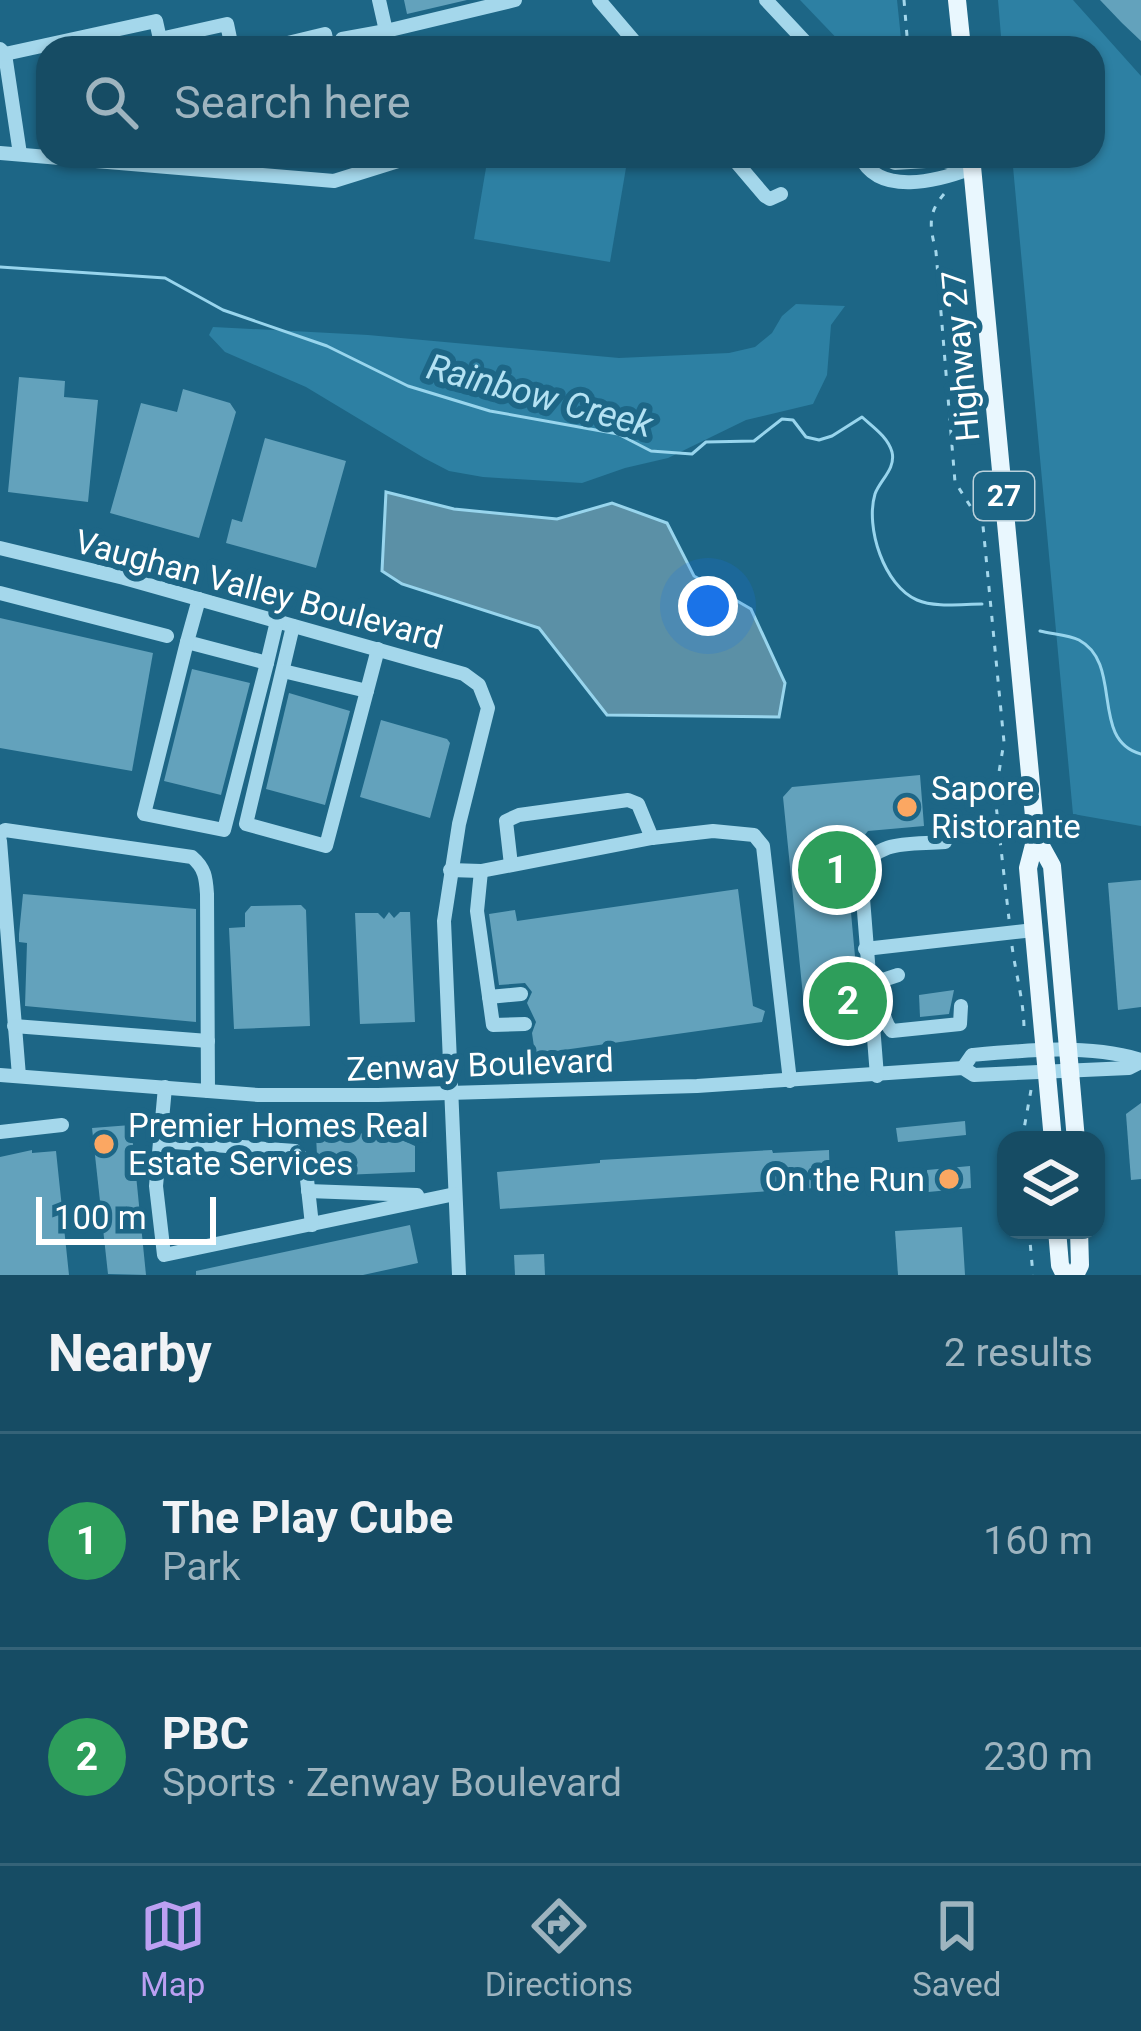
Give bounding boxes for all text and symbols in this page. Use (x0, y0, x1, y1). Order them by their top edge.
search box (36, 36, 1105, 168)
icon: search (78, 69, 144, 135)
text: Search here (174, 76, 411, 129)
street label: Highway 27 (934, 269, 987, 443)
water label: Rainbow Creek (422, 346, 658, 447)
road number: 27 (974, 472, 1034, 520)
street label: Vaughan Valley Boulevard (71, 522, 447, 657)
your location (678, 576, 738, 636)
place label: Sapore Ristorante (931, 769, 1081, 846)
marker: Sapore Ristorante (894, 794, 920, 820)
pin: 1 (798, 825, 876, 915)
pin: 2 (809, 956, 887, 1046)
street label: Zenway Boulevard (346, 1040, 614, 1089)
place label: Premier Homes Real Estate Services (128, 1106, 429, 1183)
marker: Premier Homes Real Estate Services (91, 1131, 117, 1157)
map controls (997, 1131, 1105, 1239)
button: layers (997, 1131, 1105, 1239)
place label: On the Run (764, 1160, 925, 1199)
marker: On the Run (936, 1166, 962, 1192)
scale bar (36, 1191, 216, 1244)
text: 100 m (54, 1198, 147, 1237)
text: Nearby (48, 1324, 212, 1383)
text: 2 results (944, 1330, 1093, 1376)
text: The Play Cube (162, 1491, 453, 1544)
text: 1 (76, 1518, 98, 1564)
text: 160 m (983, 1518, 1093, 1564)
text: Park (162, 1544, 241, 1590)
text: PBC (162, 1707, 249, 1760)
text: 2 (76, 1734, 98, 1780)
text: 230 m (983, 1734, 1093, 1780)
text: Sports · Zenway Boulevard (162, 1760, 622, 1806)
tab: Map (140, 1893, 206, 2004)
tab: Directions (485, 1893, 633, 2004)
tab: Saved (912, 1893, 1001, 2004)

